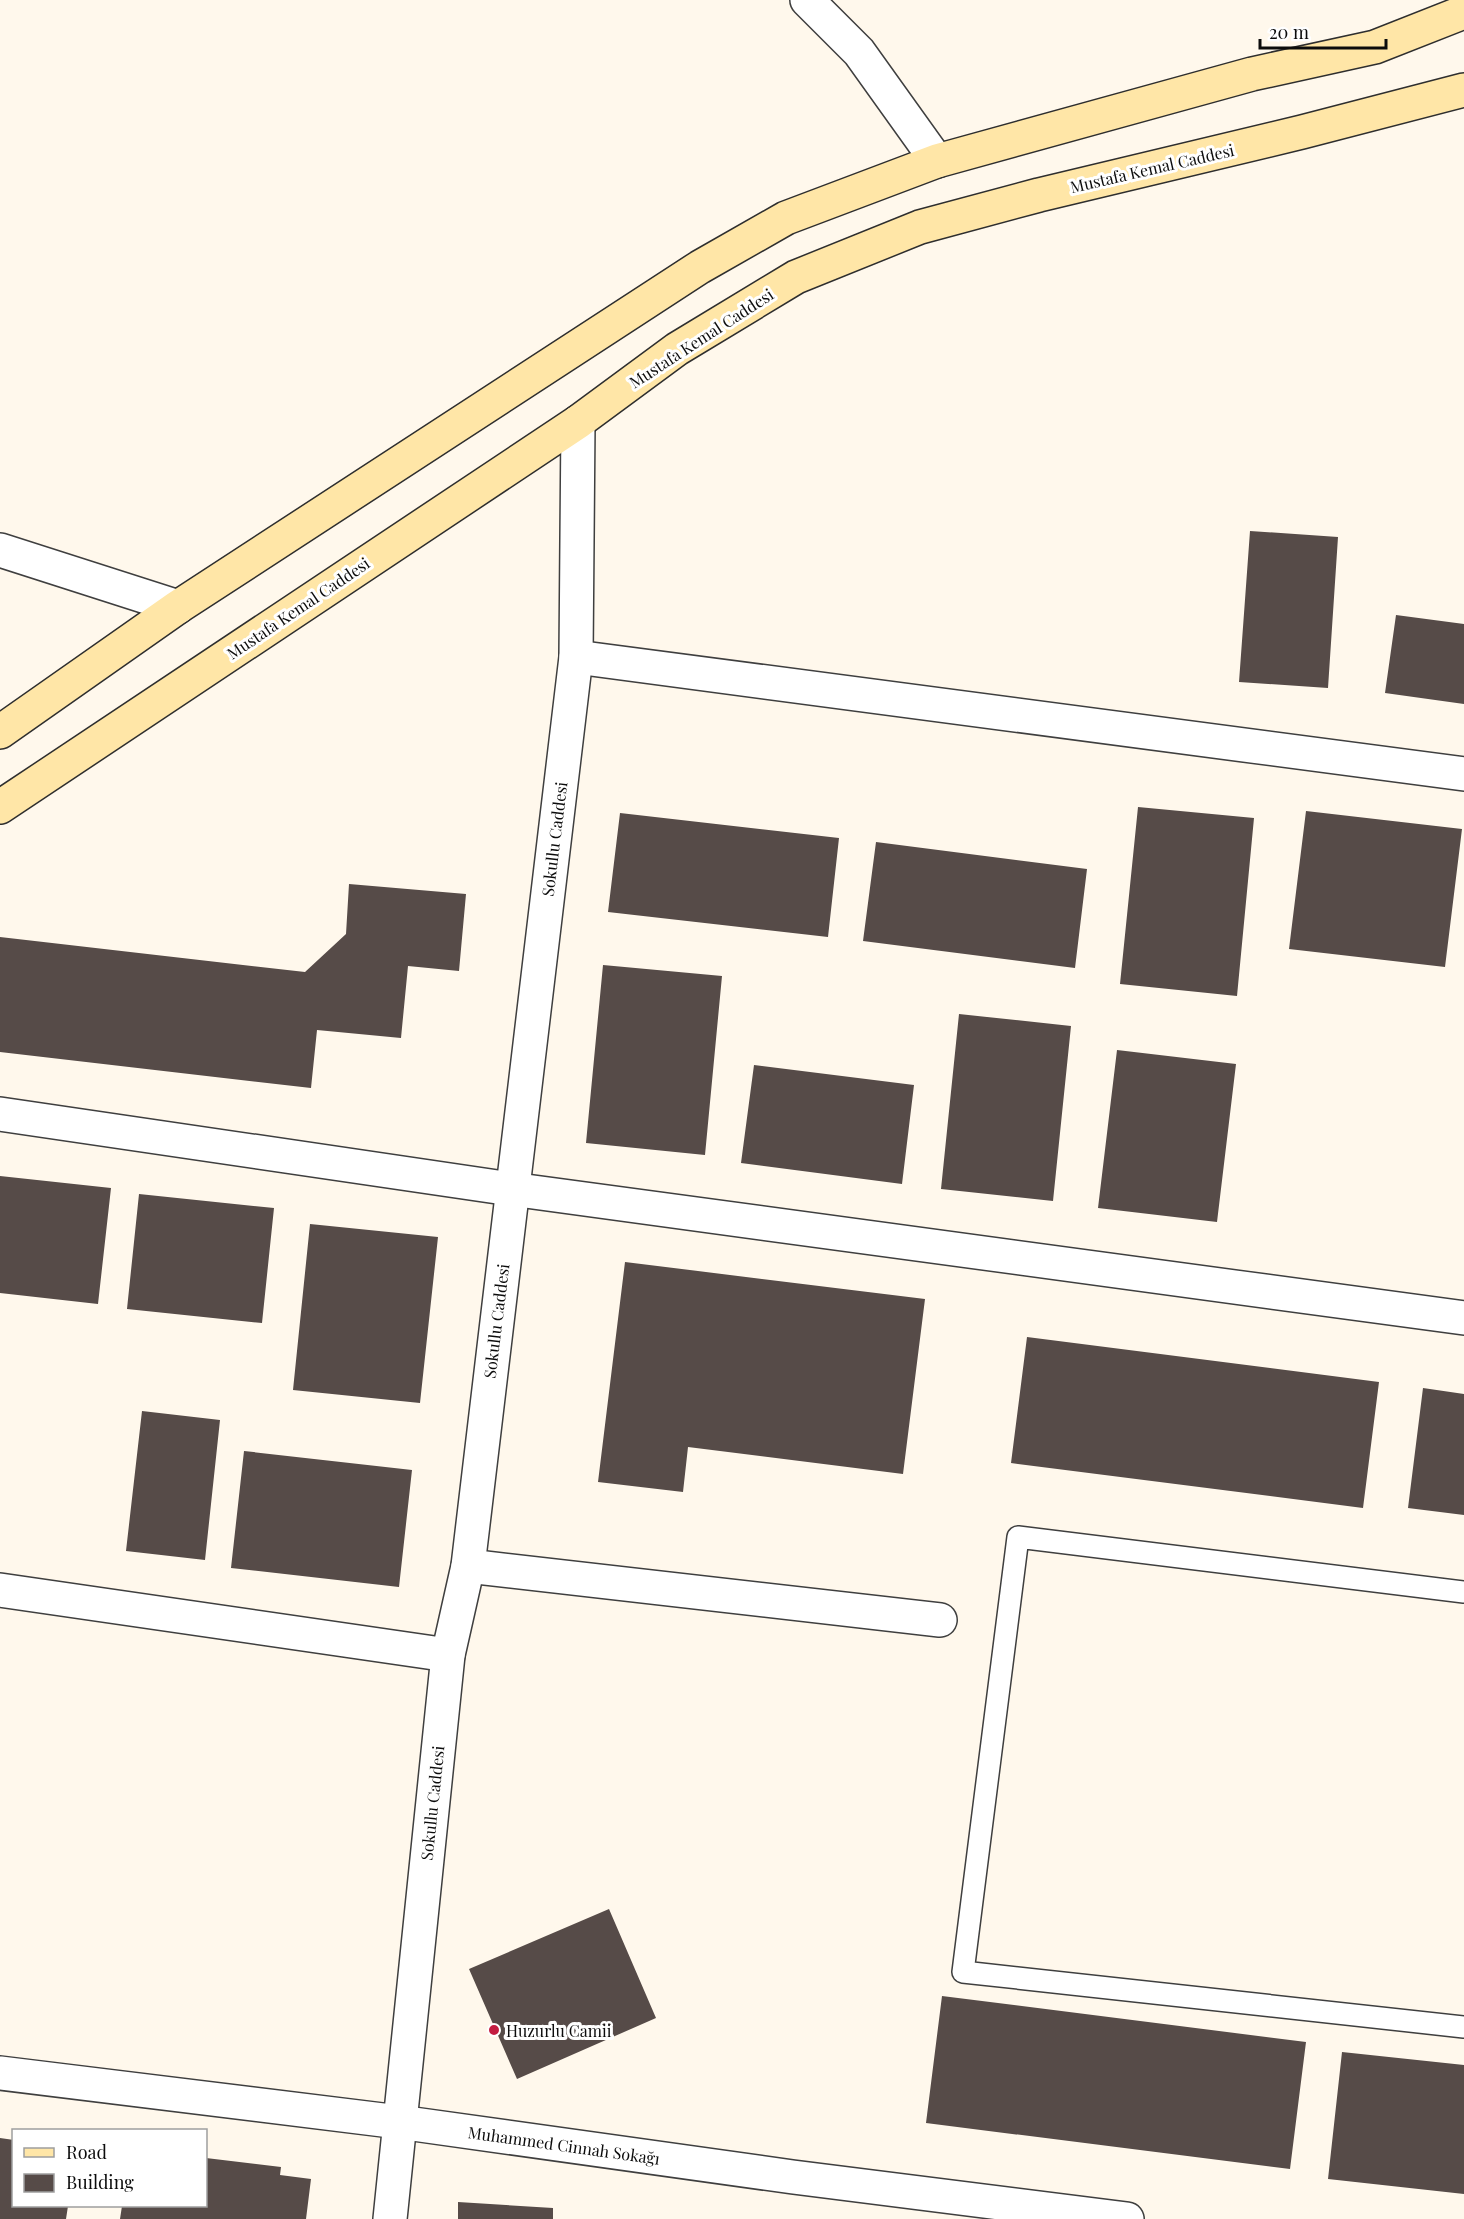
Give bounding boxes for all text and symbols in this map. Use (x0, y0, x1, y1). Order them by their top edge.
scale bar (1260, 12, 1386, 50)
text: 20 m (1269, 20, 1309, 44)
street label: Mustafa Kemal Caddesi (1068, 139, 1236, 197)
street label: Mustafa Kemal Caddesi (625, 283, 777, 392)
street label: Mustafa Kemal Caddesi (223, 552, 374, 664)
street label: Sokullu Caddesi (537, 780, 571, 897)
street label: Sokullu Caddesi (479, 1262, 513, 1379)
street label: Sokullu Caddesi (416, 1744, 449, 1861)
place label: Huzurlu Camii (506, 2020, 612, 2041)
marker: Huzurlu Camii (487, 2023, 501, 2037)
street label: Muhammed Cinnah Sokağı (467, 2121, 662, 2169)
legend (12, 2129, 207, 2207)
text: Road (66, 2140, 107, 2164)
text: Building (66, 2170, 134, 2194)

